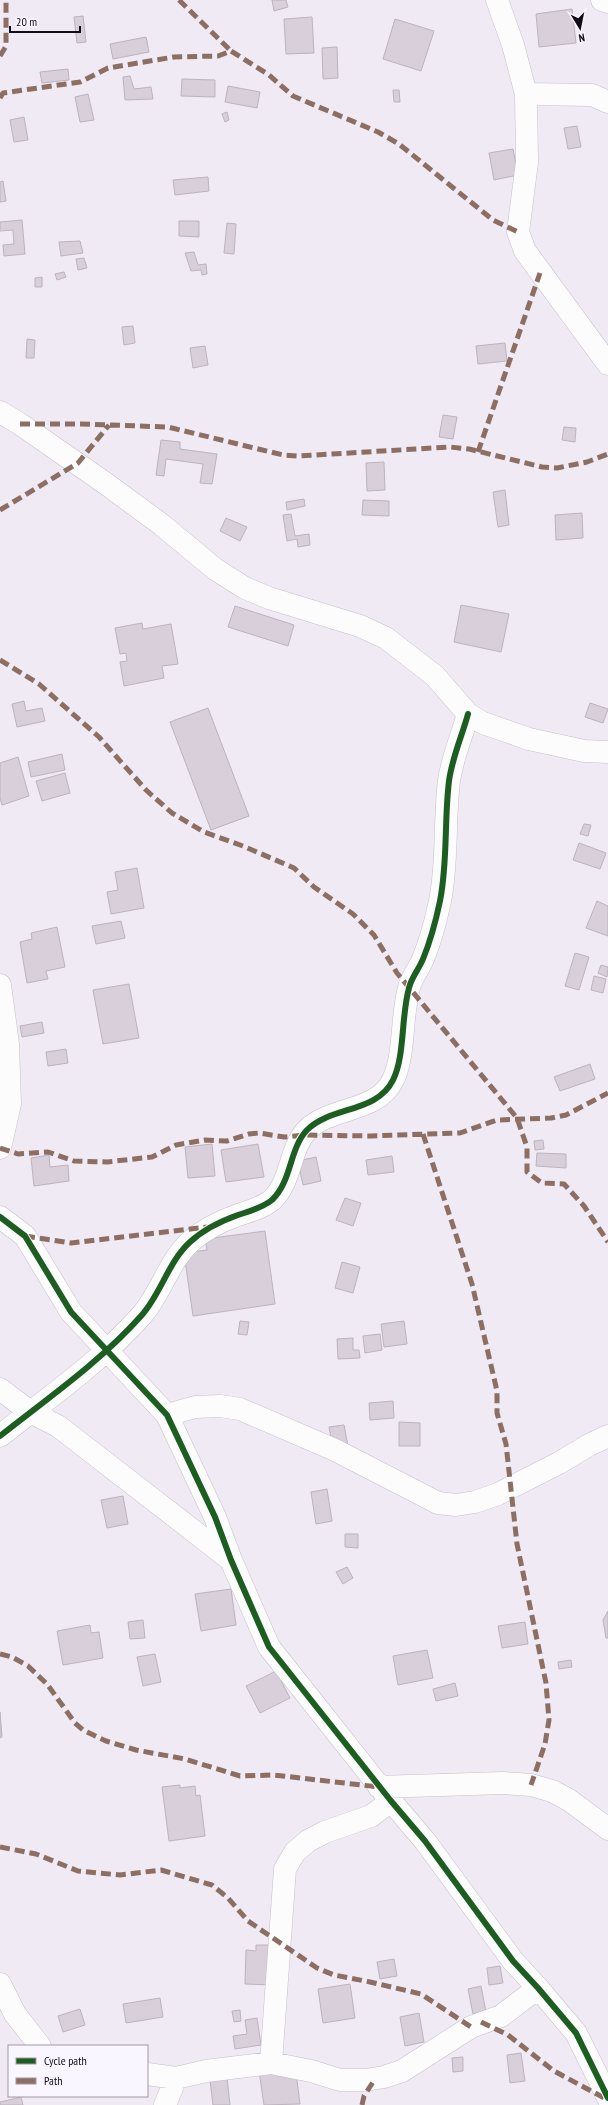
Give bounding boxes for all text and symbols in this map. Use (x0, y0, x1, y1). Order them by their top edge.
scale bar (10, 8, 80, 34)
north arrow (560, 8, 600, 48)
text: 20 m (16, 14, 37, 29)
text: N (578, 30, 586, 45)
legend (8, 2045, 148, 2097)
text: Cycle path (44, 2053, 87, 2068)
text: Path (44, 2073, 62, 2088)

